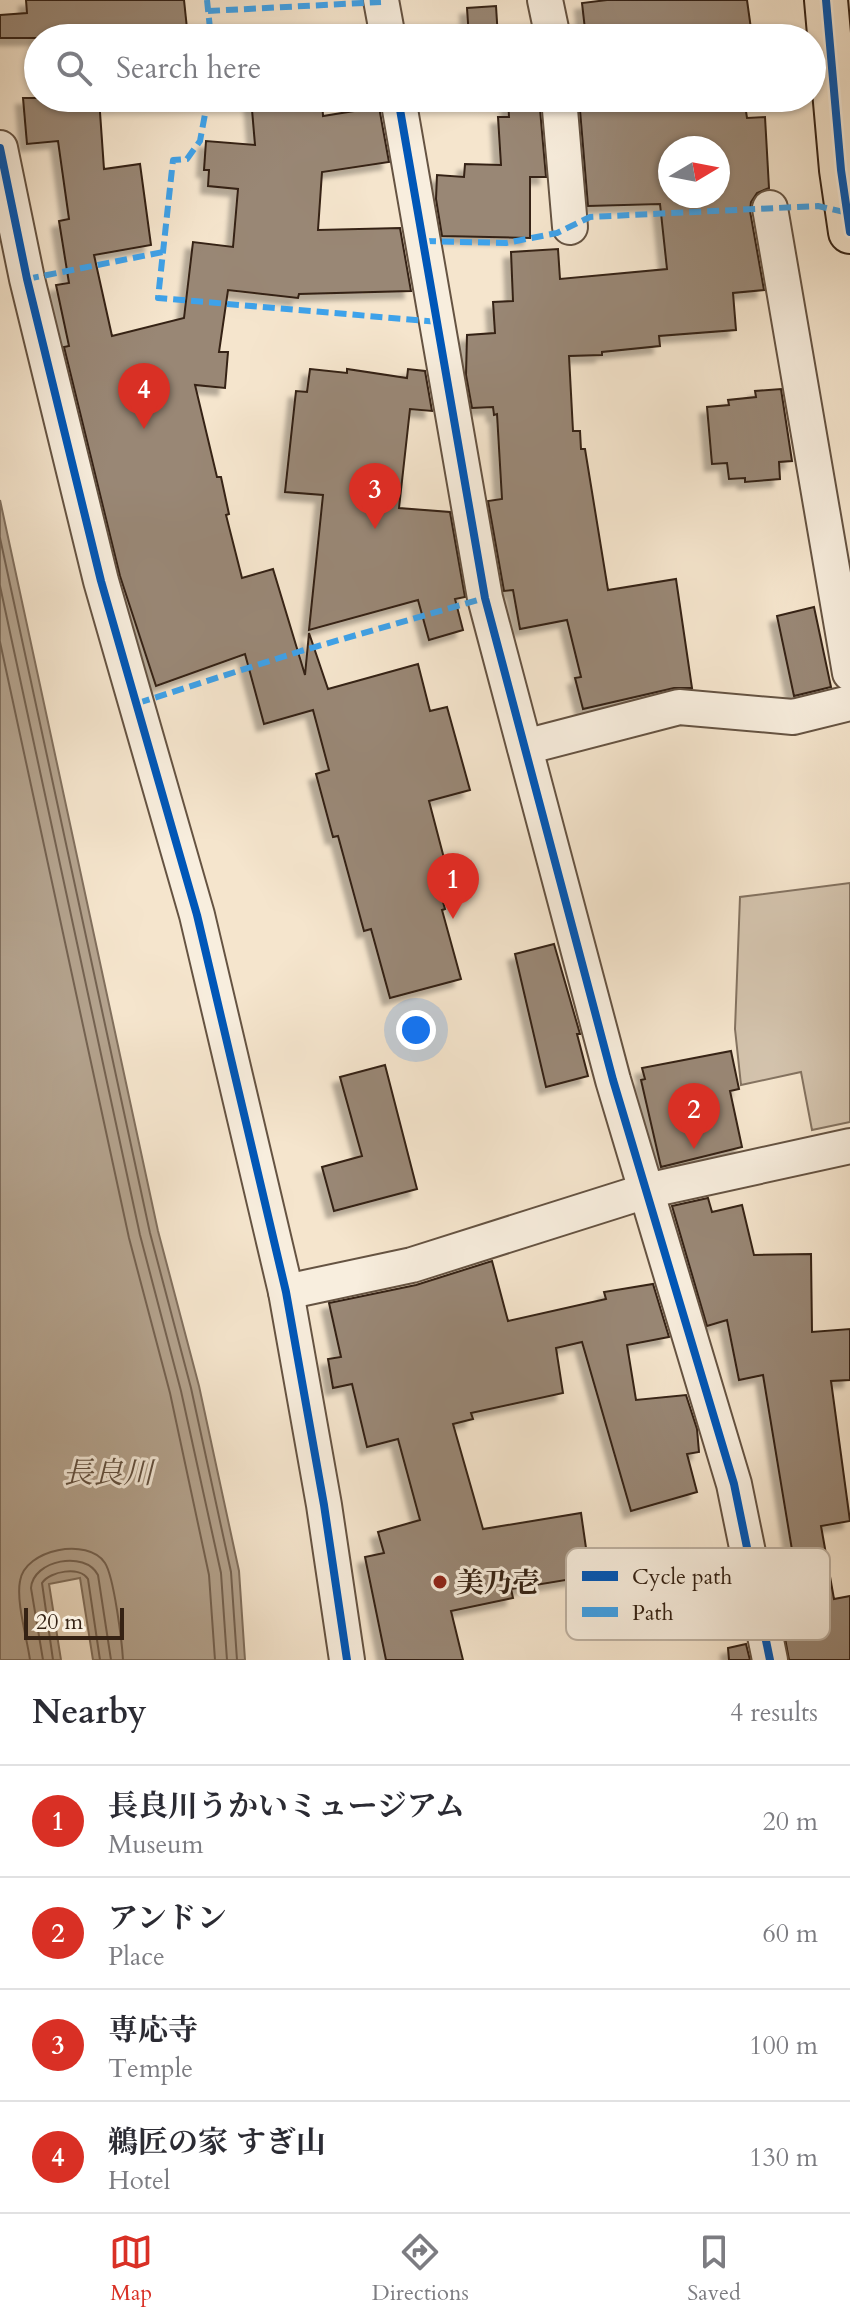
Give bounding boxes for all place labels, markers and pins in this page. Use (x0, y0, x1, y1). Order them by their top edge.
pin: 4 (118, 363, 170, 429)
pin: 3 (349, 463, 401, 529)
pin: 1 (427, 853, 479, 919)
pin: 2 (668, 1083, 720, 1149)
place label: 美乃壱 (456, 1564, 540, 1602)
marker: 美乃壱 (431, 1573, 449, 1591)

